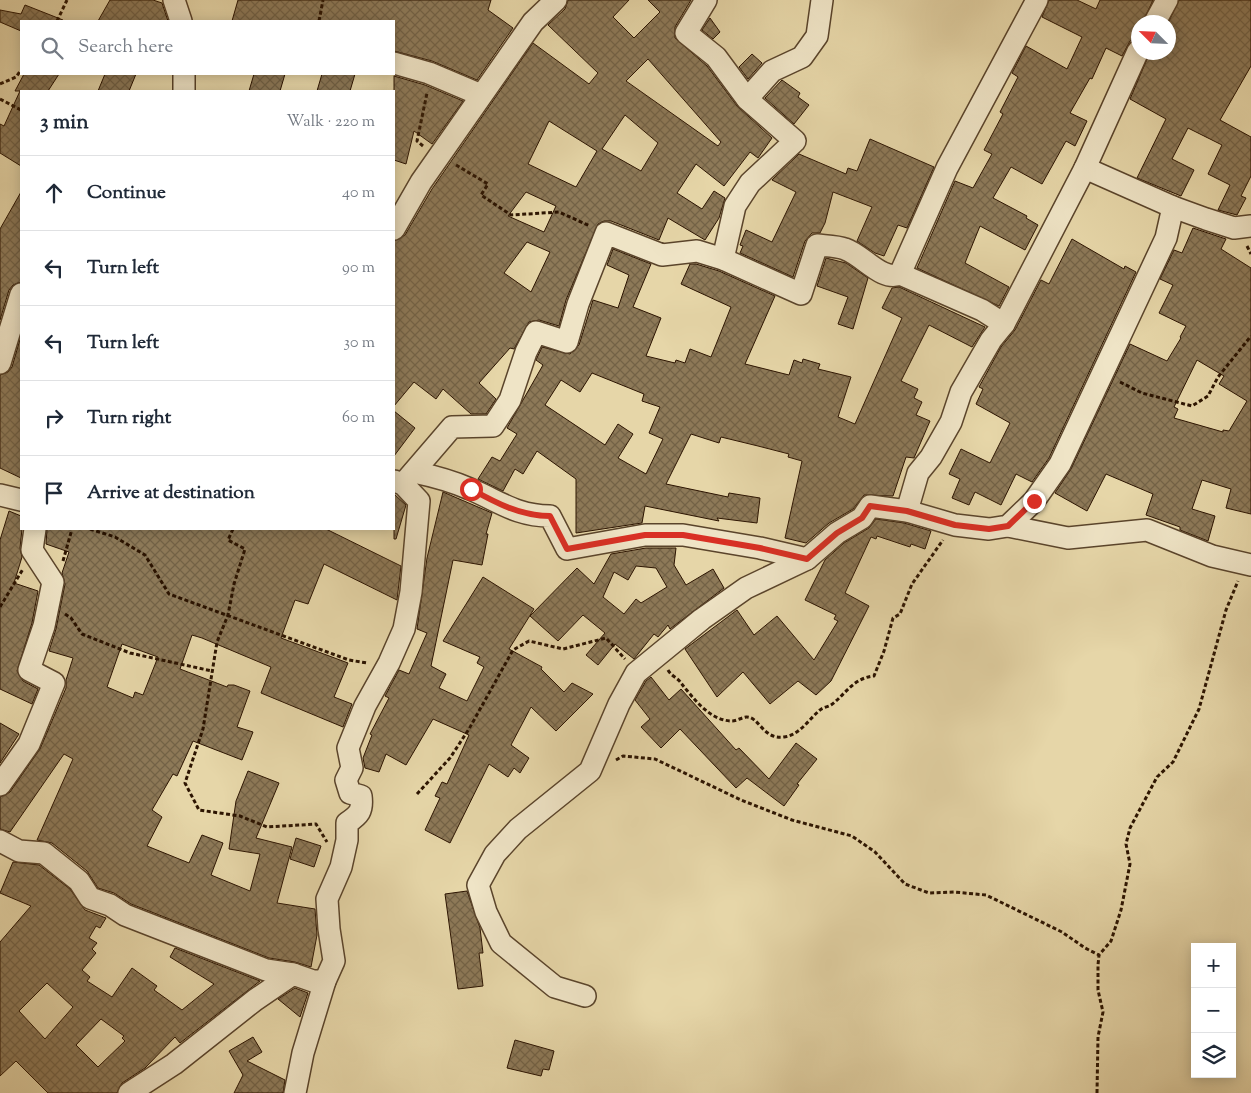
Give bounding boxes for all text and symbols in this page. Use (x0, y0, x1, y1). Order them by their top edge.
north arrow (1131, 15, 1176, 60)
search box (20, 20, 395, 75)
icon: search (38, 34, 66, 62)
text: Search here (78, 34, 173, 61)
text: 3 min (40, 108, 89, 138)
text: Walk · 220 m (287, 111, 375, 134)
icon: ahead (40, 179, 68, 207)
text: Continue (87, 180, 166, 207)
text: 40 m (342, 182, 375, 205)
icon: left (40, 254, 68, 282)
text: Turn left (87, 255, 159, 282)
text: 90 m (342, 257, 375, 280)
icon: left (40, 329, 68, 357)
text: Turn left (87, 330, 159, 357)
text: 30 m (344, 332, 375, 355)
icon: right (40, 404, 68, 432)
text: Turn right (87, 405, 171, 432)
text: 60 m (342, 407, 375, 430)
route start (460, 478, 483, 501)
icon: arrive (40, 479, 68, 507)
text: Arrive at destination (87, 480, 255, 507)
route end (1023, 490, 1046, 513)
map controls (1191, 943, 1236, 1078)
button: + (1191, 943, 1236, 988)
button: − (1191, 988, 1236, 1033)
button: layers (1191, 1033, 1236, 1078)

